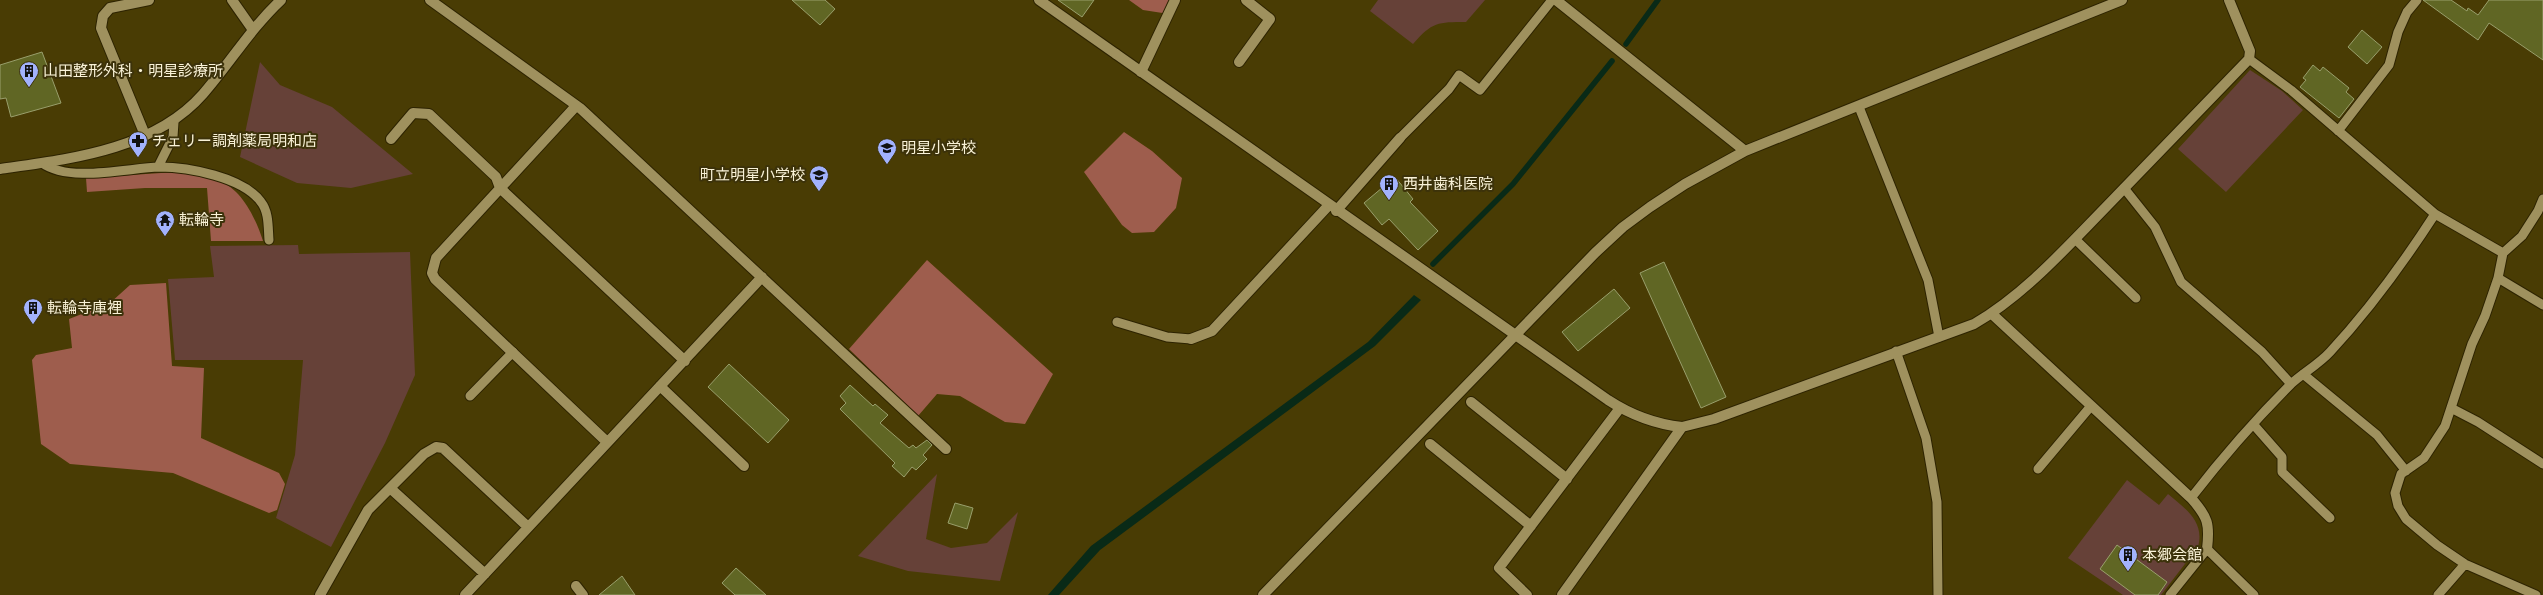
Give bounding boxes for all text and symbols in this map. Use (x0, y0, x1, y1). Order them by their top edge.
building icon: 山田整形外科・明星診療所 (18, 60, 40, 88)
place label: 山田整形外科・明星診療所 (43, 61, 223, 80)
pharmacy icon: チェリー調剤薬局明和店 (127, 130, 149, 158)
place label: チェリー調剤薬局明和店 (152, 131, 317, 150)
school or university icon: 明星小学校 (876, 137, 898, 165)
place label: 明星小学校 (901, 138, 976, 157)
school or university icon: 町立明星小学校 (808, 164, 830, 192)
place label: 町立明星小学校 (700, 165, 805, 184)
building icon: 西井歯科医院 (1378, 173, 1400, 201)
place label: 西井歯科医院 (1403, 174, 1493, 193)
temple icon: 転輪寺 (154, 209, 176, 237)
place label: 転輪寺 (179, 210, 224, 229)
building icon: 転輪寺庫裡 (22, 297, 44, 325)
place label: 転輪寺庫裡 (47, 298, 122, 317)
building icon: 本郷会館 (2117, 544, 2139, 572)
place label: 本郷会館 (2142, 545, 2202, 564)

